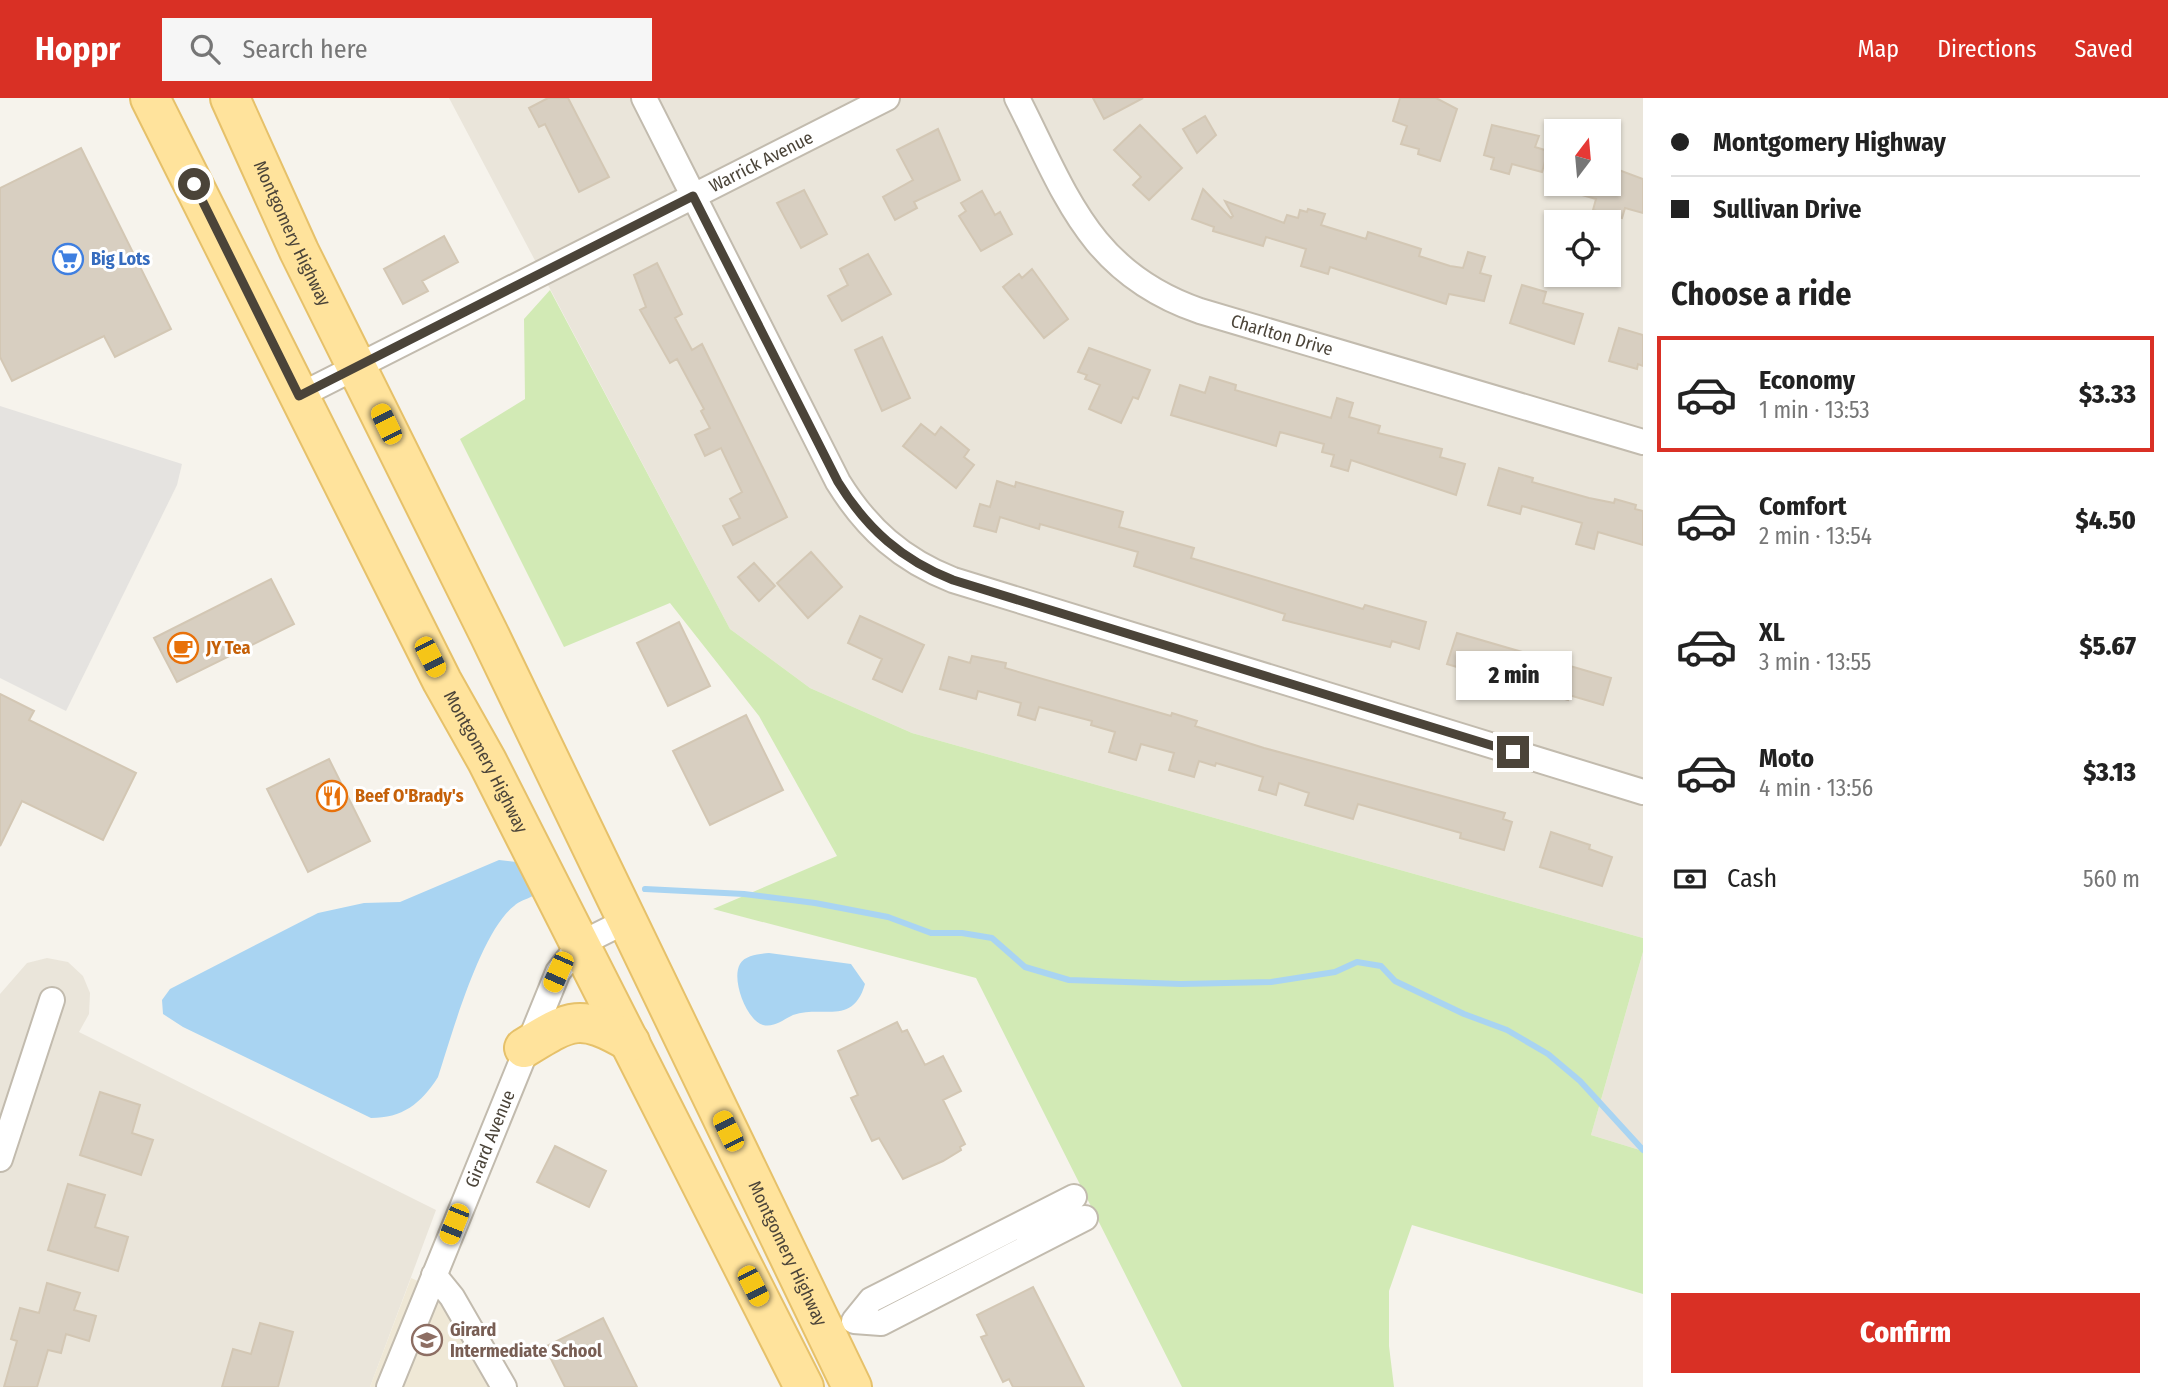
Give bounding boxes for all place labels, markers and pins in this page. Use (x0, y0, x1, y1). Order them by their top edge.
supermarket icon: Big Lots (51, 242, 85, 276)
place label: Big Lots (91, 248, 150, 270)
cafe icon: JY Tea (166, 631, 200, 665)
place label: JY Tea (205, 637, 251, 659)
restaurant icon: Beef O'Brady's (315, 779, 349, 813)
place label: Beef O'Brady's (355, 785, 464, 807)
place label: Girard Intermediate School (450, 1319, 602, 1362)
school or university icon: Girard Intermediate School (410, 1323, 444, 1357)

